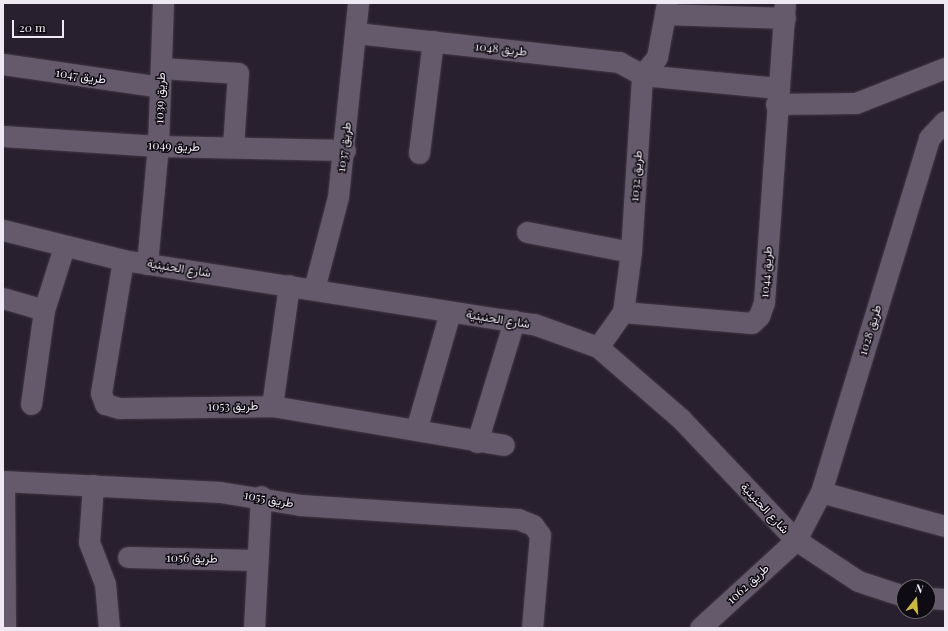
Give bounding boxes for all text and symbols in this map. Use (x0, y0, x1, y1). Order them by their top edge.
scale bar (14, 12, 66, 38)
text: 20 m (19, 19, 46, 35)
street label: طريق 1048 (474, 39, 528, 59)
street label: طريق 1047 (55, 65, 107, 87)
street label: طريق 1039 (152, 72, 168, 124)
street label: طريق 1037 (334, 121, 354, 173)
street label: طريق 1049 (148, 138, 200, 154)
street label: طريق 1032 (627, 150, 645, 202)
street label: طريق 1044 (757, 246, 775, 298)
street label: شارع الحنينية (146, 256, 212, 280)
street label: طريق 1028 (856, 303, 884, 357)
street label: شارع الحنينية (465, 307, 531, 331)
street label: طريق 1053 (208, 398, 258, 414)
street label: شارع الحنينية (738, 479, 792, 537)
street label: طريق 1055 (243, 488, 295, 510)
street label: طريق 1056 (166, 550, 218, 566)
street label: طريق 1062 (724, 561, 772, 607)
north arrow (896, 579, 936, 619)
text: N (913, 580, 925, 596)

